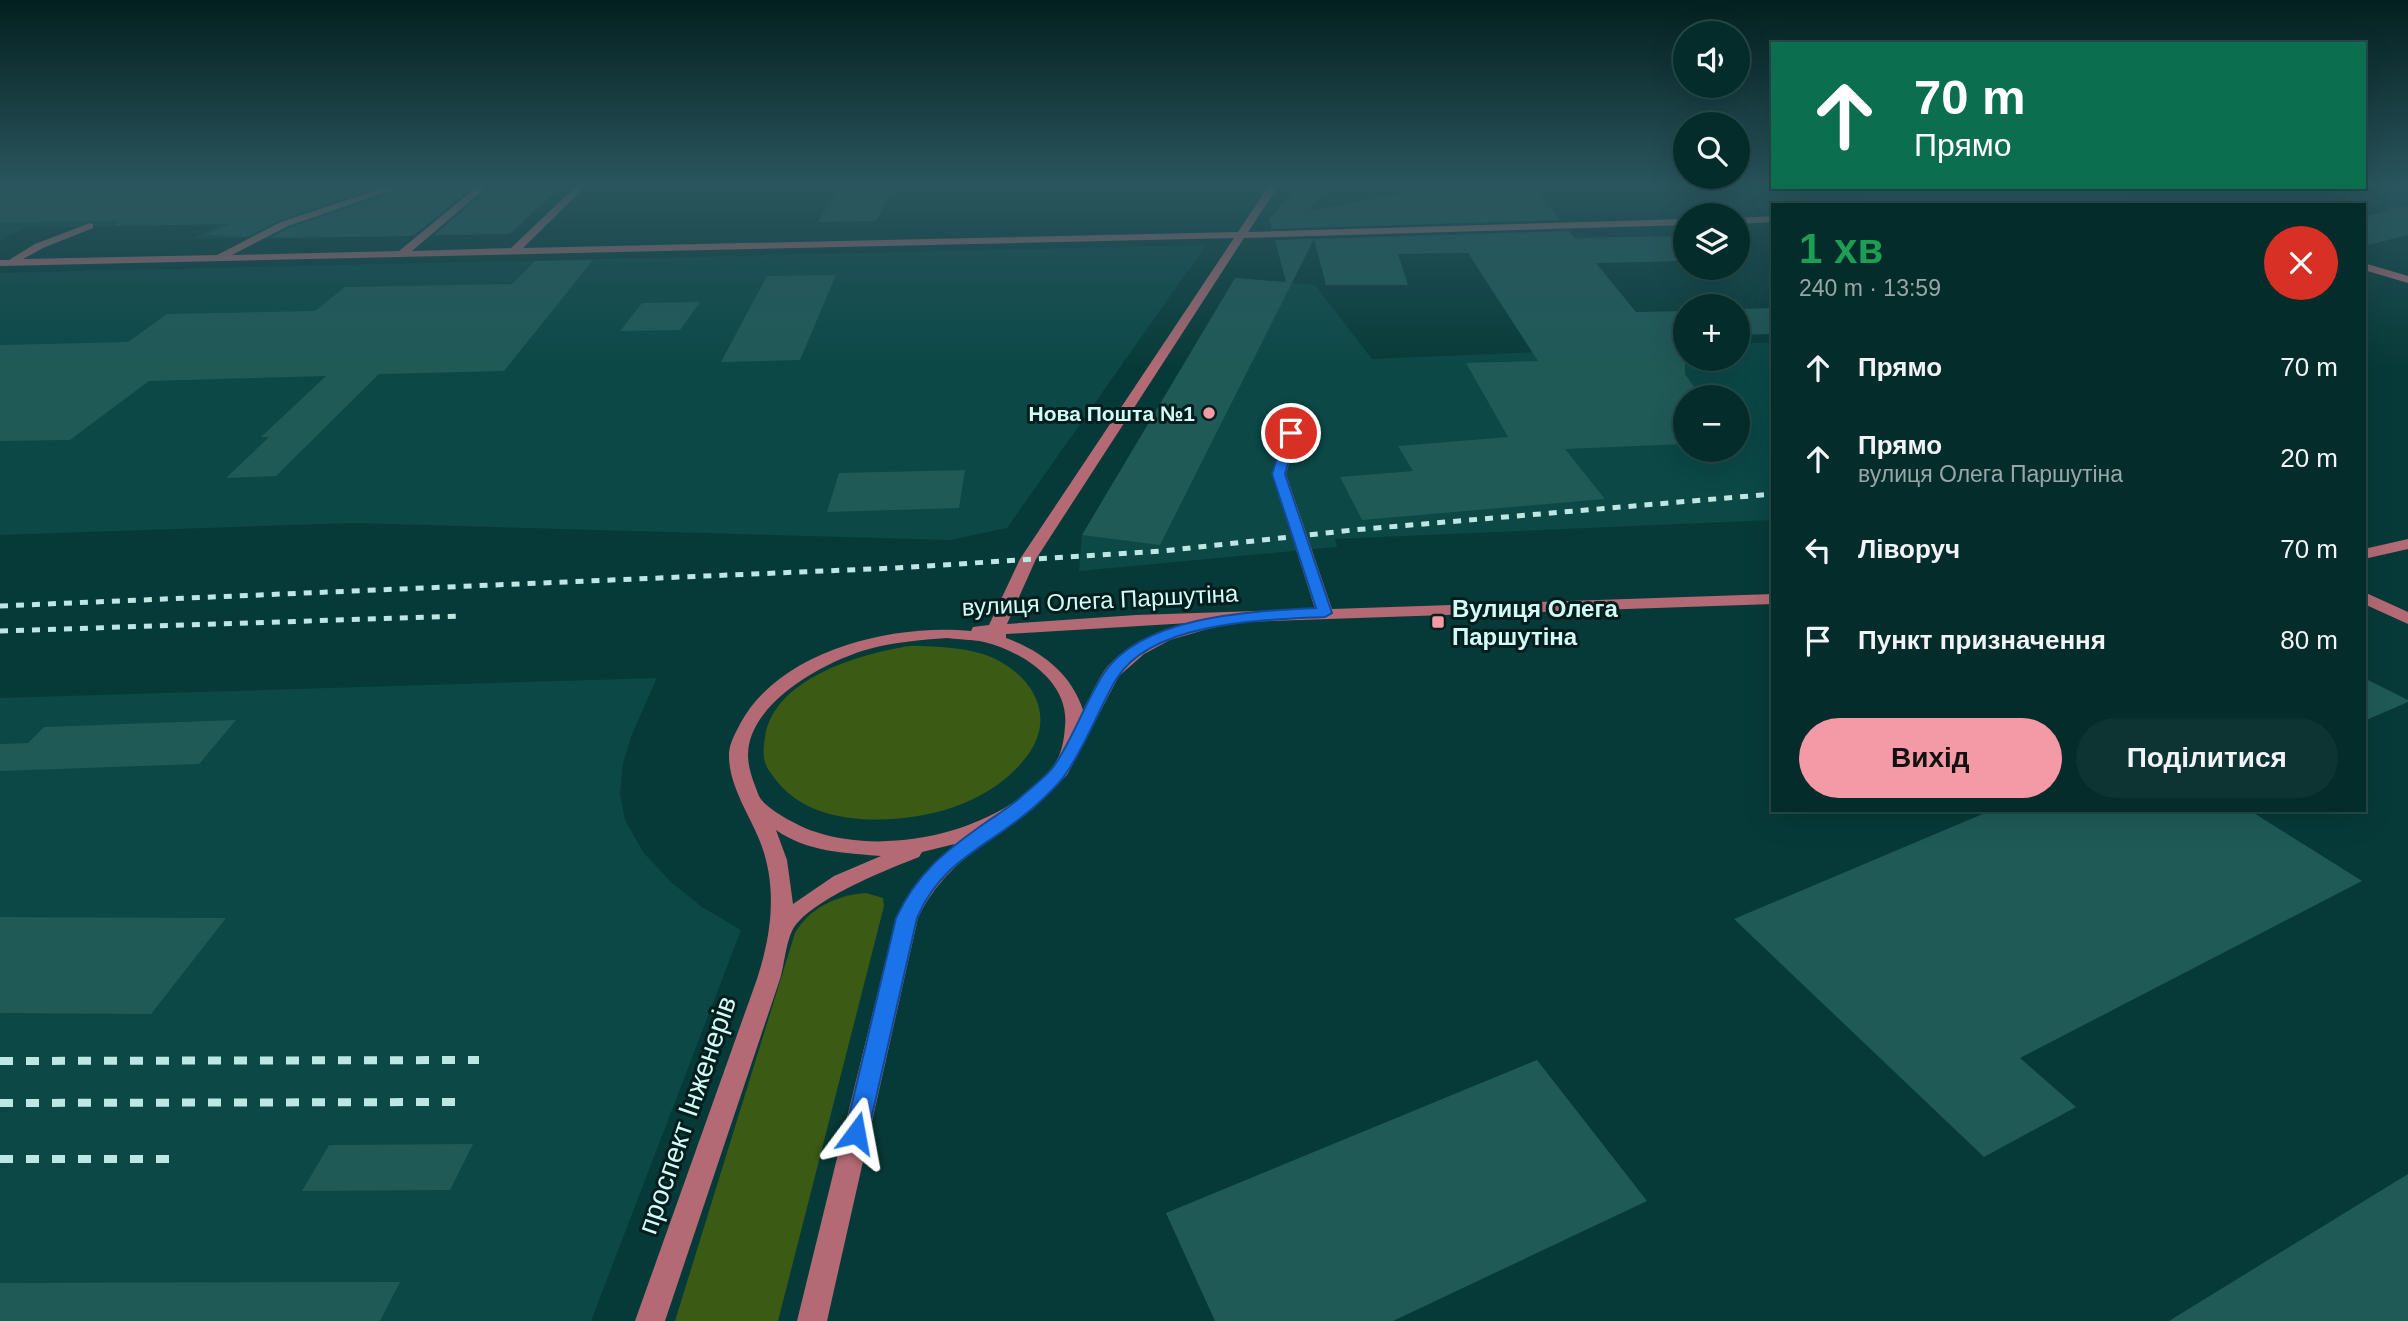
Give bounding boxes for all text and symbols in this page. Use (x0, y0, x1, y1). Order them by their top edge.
map controls (1673, 21, 1750, 462)
button: sound (1673, 21, 1750, 98)
icon: ahead (1799, 70, 1890, 161)
text: 70 m (1914, 70, 2026, 124)
button: search (1673, 112, 1750, 189)
text: Прямо (1914, 127, 2012, 163)
button: layers (1673, 203, 1750, 280)
text: 1 хв (1799, 225, 1883, 272)
button: close (2264, 226, 2338, 300)
text: 240 m · 13:59 (1799, 275, 1941, 301)
button: + (1673, 294, 1750, 371)
icon: ahead (1799, 349, 1837, 387)
text: Прямо (1858, 352, 1942, 382)
text: 70 m (2280, 352, 2338, 382)
button: − (1673, 385, 1750, 462)
place label: Нова Пошта №1 (1029, 402, 1195, 425)
pin (1261, 403, 1321, 463)
marker: Нова Пошта №1 (1201, 405, 1217, 421)
icon: arrive (1272, 414, 1310, 452)
text: Прямо (1858, 430, 1942, 460)
icon: ahead (1799, 440, 1837, 478)
text: 20 m (2280, 443, 2338, 473)
text: вулиця Олега Паршутіна (1858, 461, 2123, 487)
icon: left (1799, 531, 1837, 569)
text: Ліворуч (1858, 534, 1960, 564)
text: 70 m (2280, 534, 2338, 564)
street label: вулиця Олега Паршутіна (961, 579, 1239, 621)
place label: Вулиця Олега Паршутіна (1452, 595, 1618, 650)
marker: Вулиця Олега Паршутіна (1430, 614, 1446, 630)
icon: arrive (1799, 622, 1837, 660)
text: Пункт призначення (1858, 625, 2106, 655)
text: 80 m (2280, 625, 2338, 655)
button: Вихід (1799, 718, 2062, 798)
button: Поділитися (2076, 718, 2338, 798)
street label: проспект Інженерів (632, 992, 742, 1238)
position arrow (819, 1096, 893, 1170)

